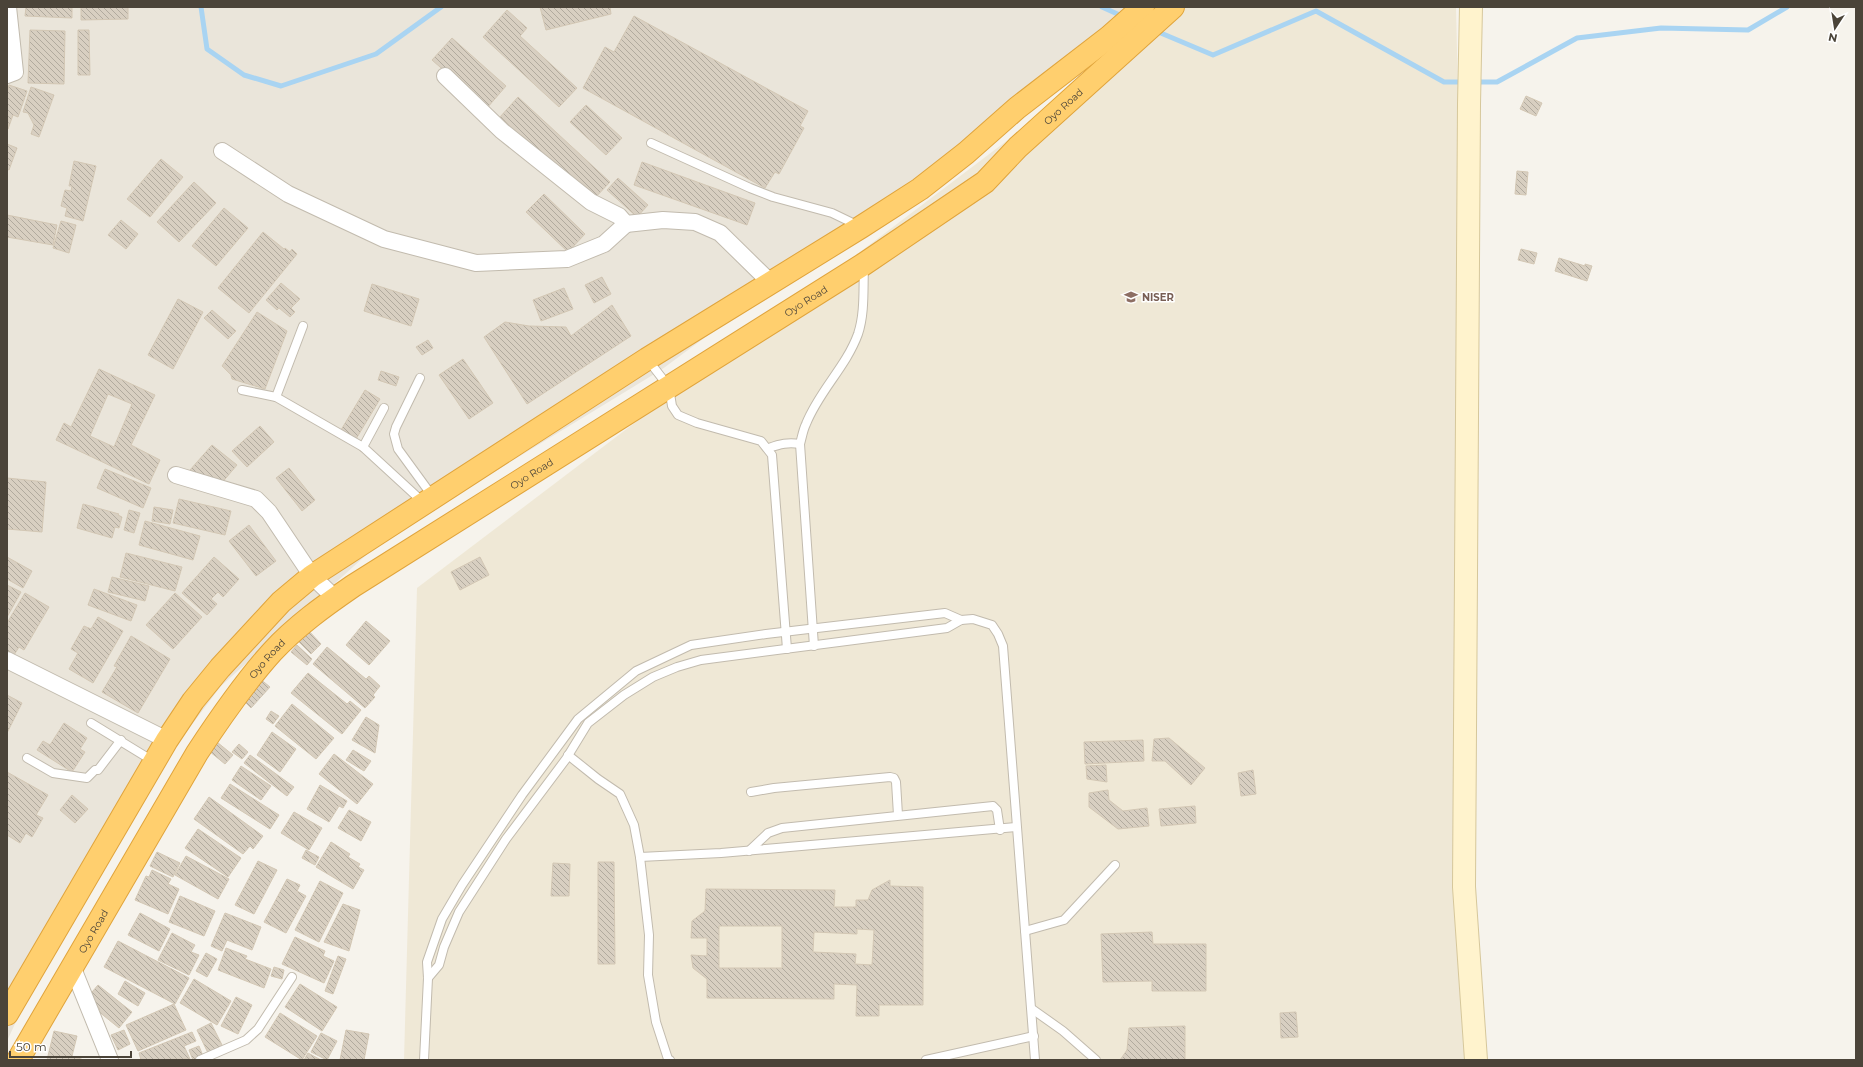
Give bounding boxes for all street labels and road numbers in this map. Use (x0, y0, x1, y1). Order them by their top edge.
street label: Oyo Road (1041, 85, 1086, 127)
street label: Oyo Road (782, 282, 830, 319)
street label: Oyo Road (507, 455, 556, 492)
street label: Oyo Road (246, 636, 288, 681)
street label: Oyo Road (75, 907, 111, 956)

